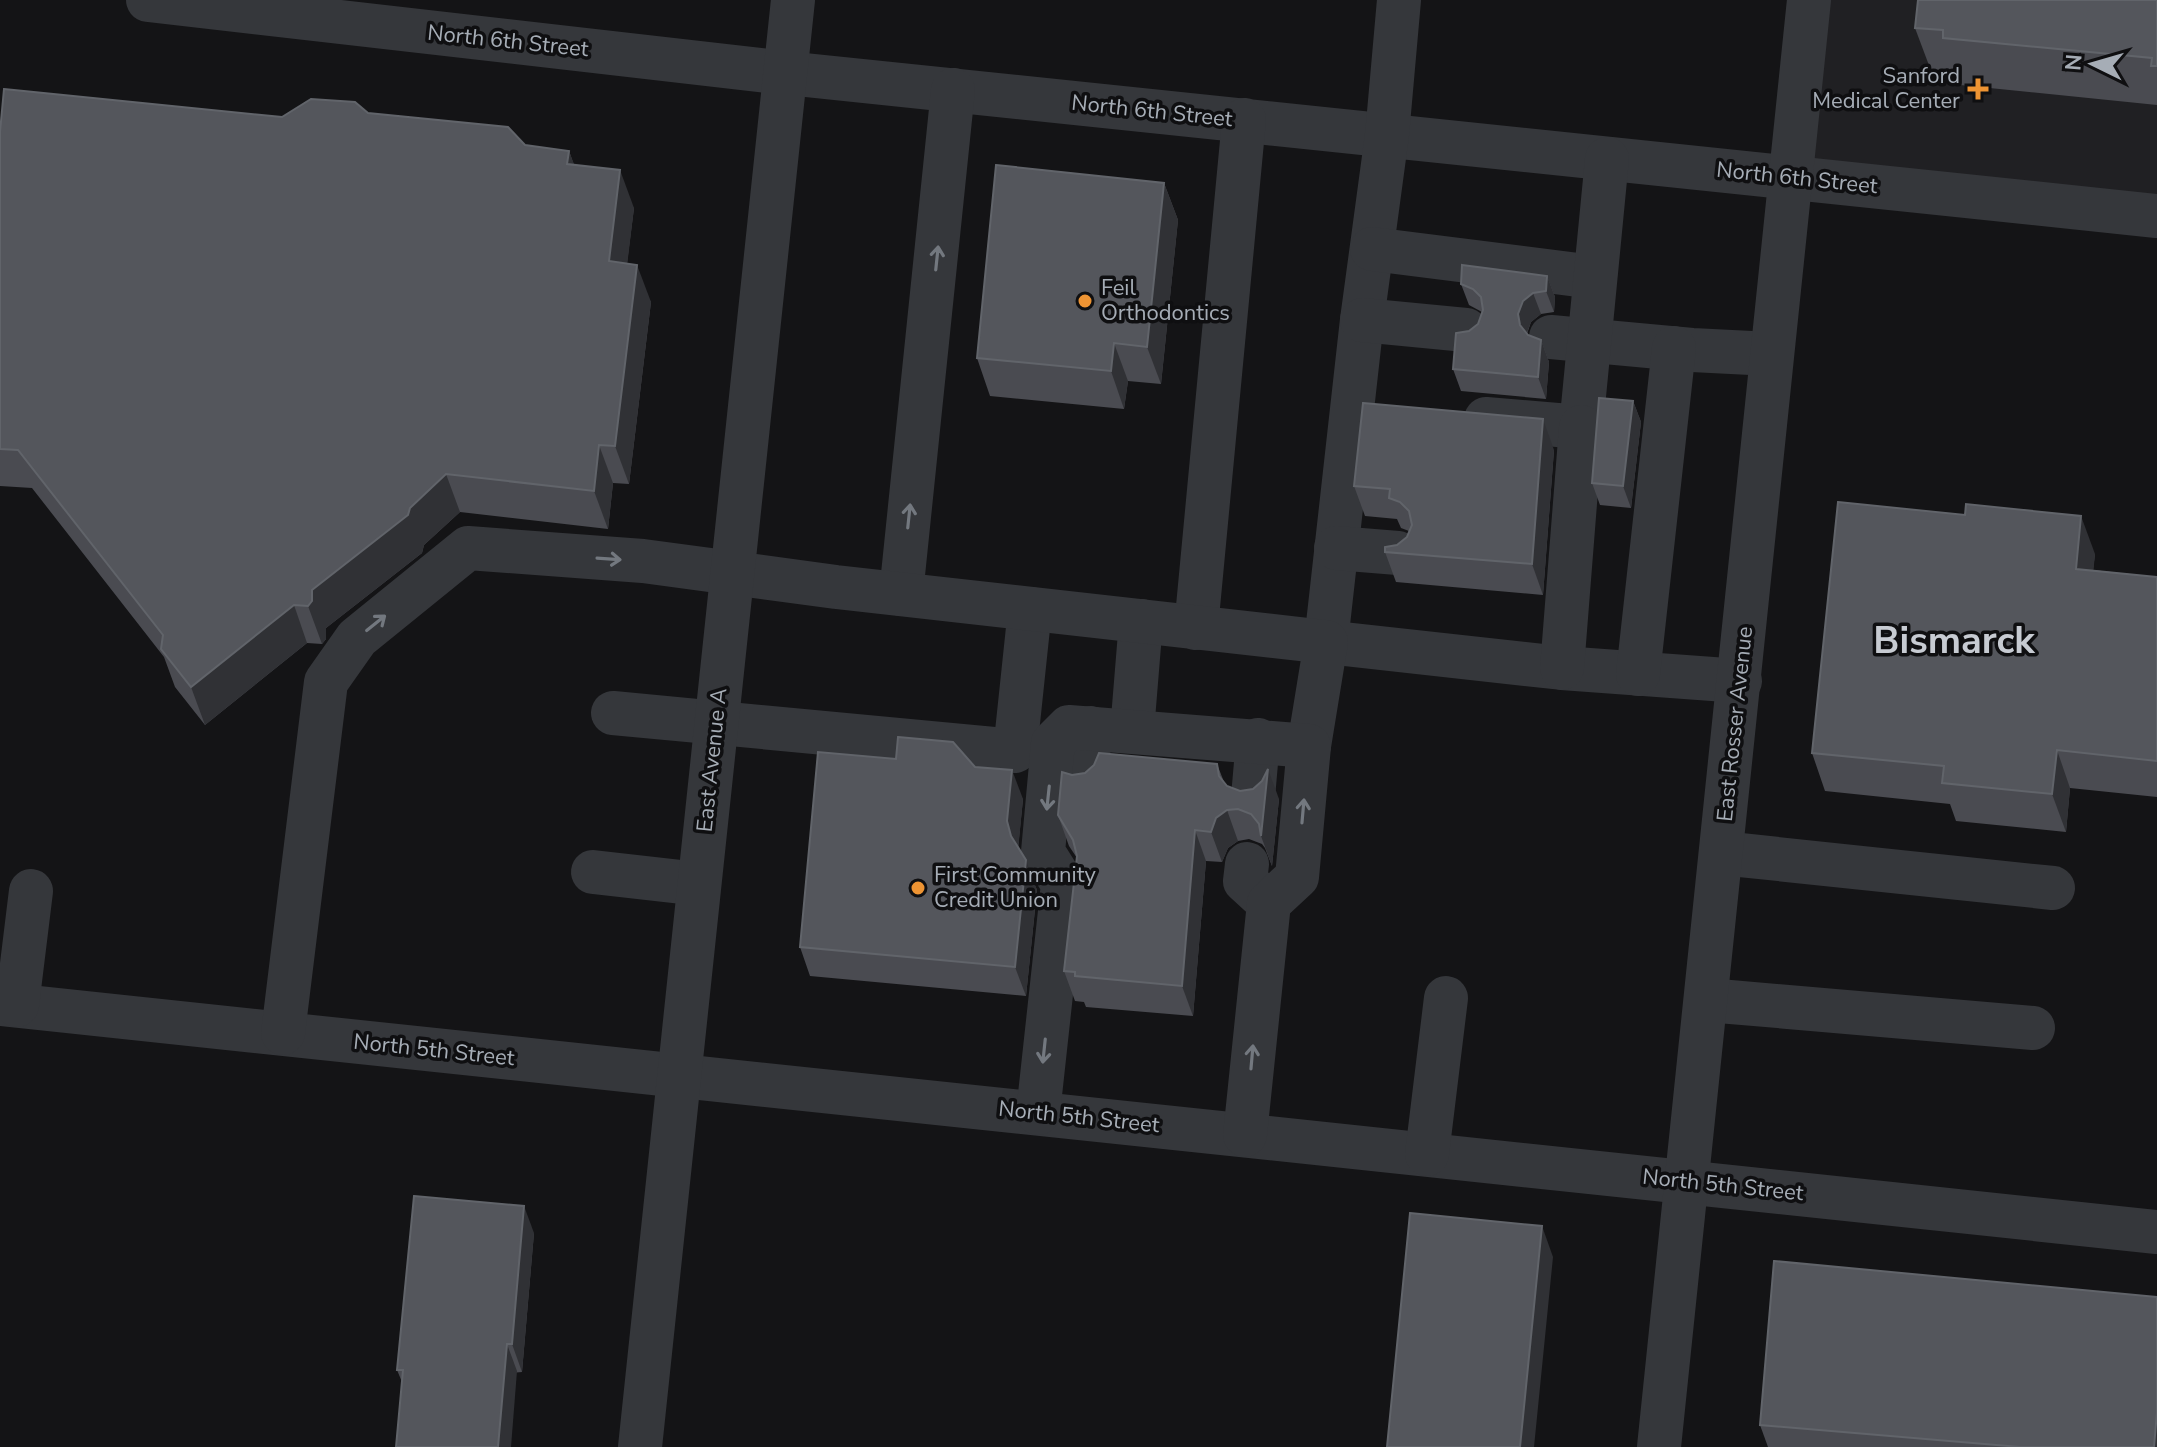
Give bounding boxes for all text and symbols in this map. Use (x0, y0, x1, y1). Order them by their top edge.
street label: North 6th Street (426, 18, 590, 64)
north arrow (2053, 24, 2133, 104)
text: N (2058, 53, 2090, 72)
place label: Sanford Medical Center (1812, 61, 1960, 116)
marker: Sanford Medical Center (1967, 78, 1989, 100)
street label: North 6th Street (1070, 88, 1234, 134)
street label: North 6th Street (1715, 155, 1879, 201)
one-way arrow (929, 245, 944, 272)
place label: Feil Orthodontics (1101, 273, 1230, 328)
marker: Feil Orthodontics (1076, 292, 1094, 310)
one-way arrow (902, 503, 917, 530)
one-way arrow (595, 552, 622, 567)
one-way arrow (365, 614, 385, 632)
district label: Bismarck (1873, 615, 2036, 666)
street label: East Rosser Avenue (1710, 625, 1760, 823)
street label: East Avenue A (690, 686, 734, 834)
one-way arrow (1040, 784, 1055, 811)
one-way arrow (1296, 798, 1311, 825)
place label: First Community Credit Union (934, 860, 1096, 915)
marker: First Community Credit Union (909, 879, 927, 897)
street label: North 5th Street (352, 1027, 516, 1073)
one-way arrow (1036, 1037, 1051, 1064)
one-way arrow (1245, 1044, 1260, 1071)
street label: North 5th Street (997, 1094, 1161, 1140)
street label: North 5th Street (1641, 1162, 1805, 1208)

